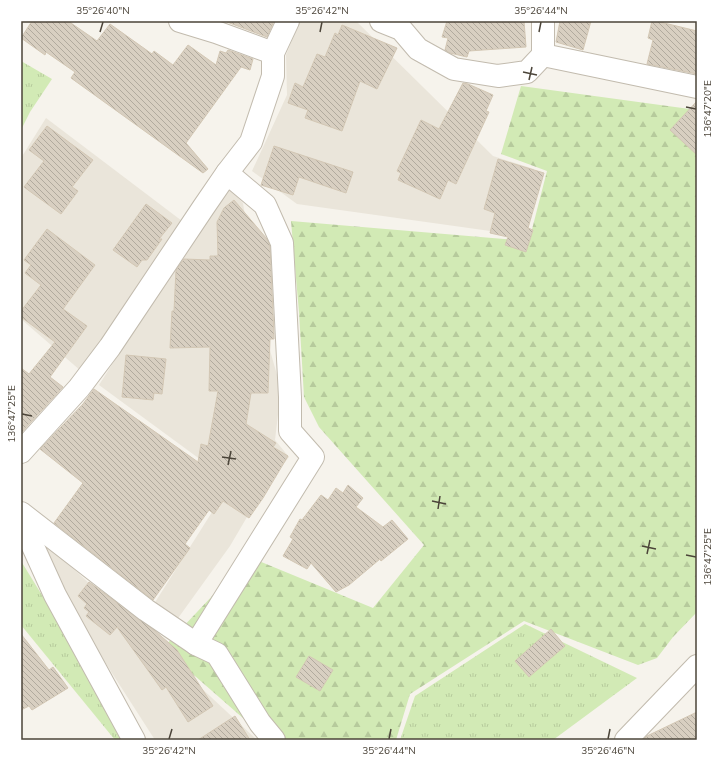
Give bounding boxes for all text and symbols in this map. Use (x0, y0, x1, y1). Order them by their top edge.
text: 35°26'40"N (76, 4, 130, 17)
text: 35°26'42"N (295, 4, 349, 17)
text: 35°26'44"N (514, 4, 568, 17)
text: 136°47'20"E (701, 80, 714, 138)
text: 136°47'25"E (5, 385, 18, 443)
text: 136°47'25"E (701, 528, 714, 586)
text: 35°26'42"N (142, 744, 196, 757)
text: 35°26'44"N (362, 744, 416, 757)
text: 35°26'46"N (581, 744, 635, 757)

